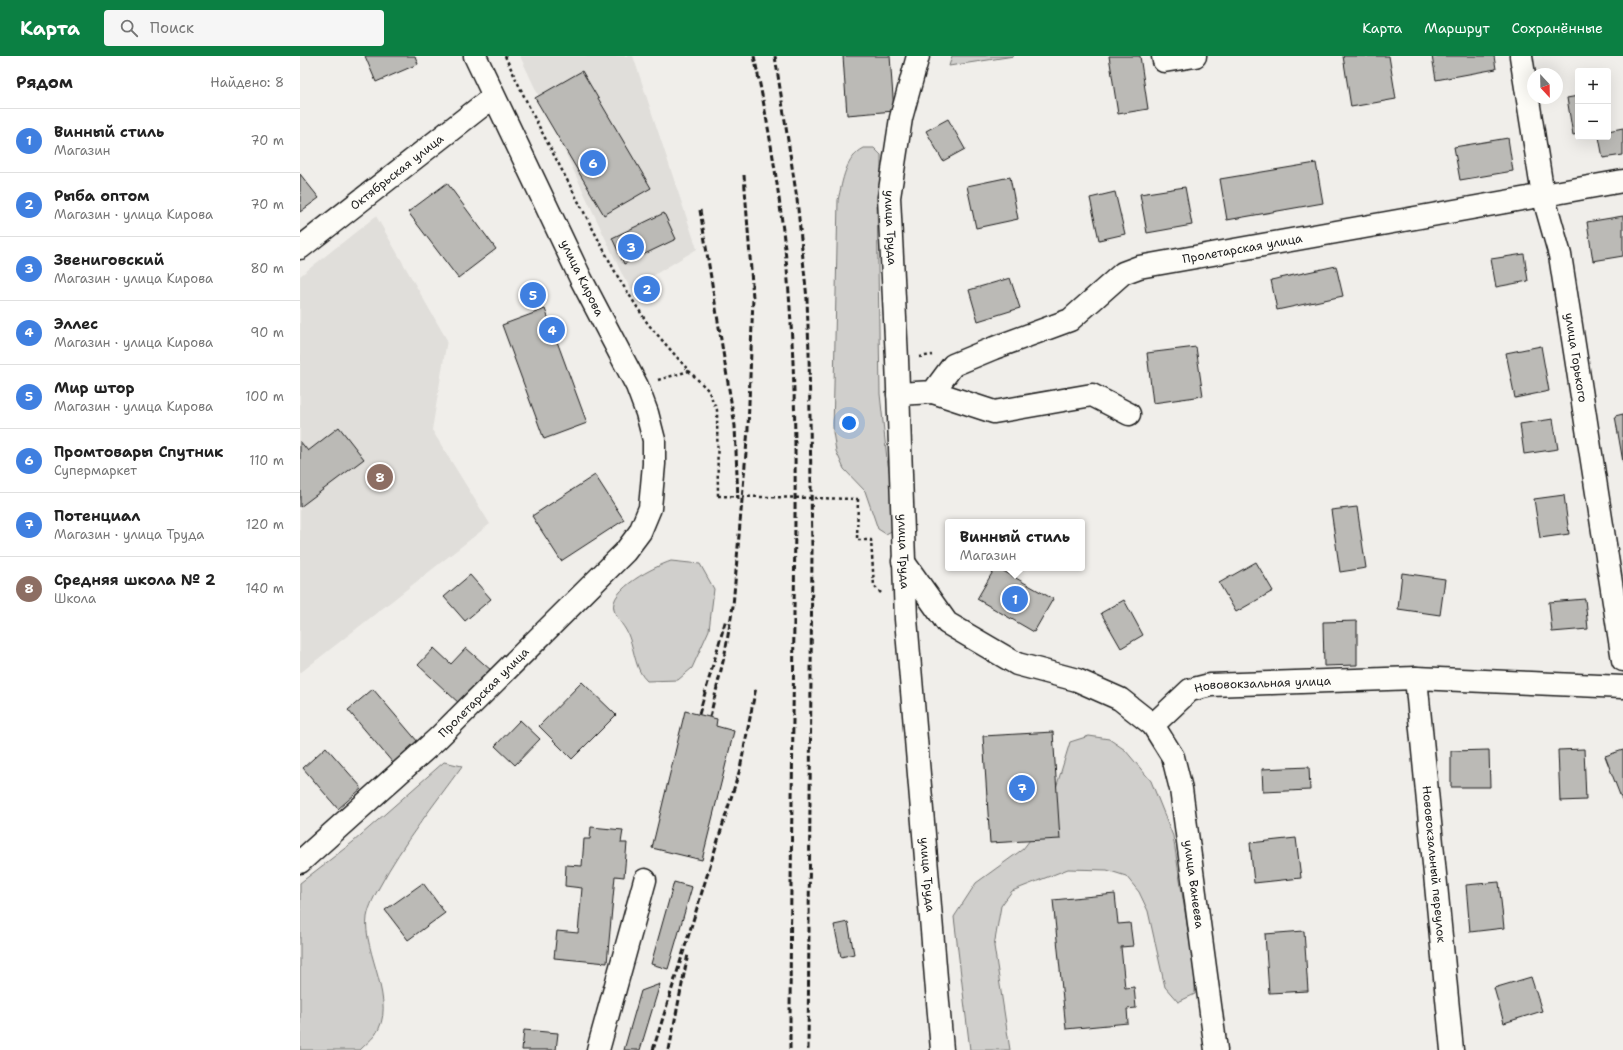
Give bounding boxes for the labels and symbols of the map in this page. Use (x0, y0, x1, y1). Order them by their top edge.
north arrow (1527, 68, 1563, 104)
street label: Октябрьская улица (347, 130, 447, 214)
pin: 6 (580, 148, 606, 178)
street label: улица Труда (881, 189, 900, 266)
street label: Пролетарская улица (1181, 230, 1304, 267)
pin: 3 (618, 232, 644, 262)
street label: улица Кирова (557, 237, 608, 319)
pin: 2 (634, 274, 660, 304)
pin: 5 (520, 280, 546, 310)
street label: улица Горького (1561, 312, 1591, 404)
pin: 4 (539, 315, 565, 345)
your location (839, 413, 859, 433)
pin: 8 (367, 462, 393, 492)
street label: улица Труда (894, 514, 913, 590)
pin: 1 (1002, 584, 1028, 614)
street label: Пролетарская улица (435, 644, 533, 741)
street label: Нововокзальная улица (1192, 673, 1332, 697)
pin: 7 (1009, 773, 1035, 803)
street label: Нововокзальный переулок (1418, 785, 1450, 944)
street label: улица Труда (916, 836, 938, 913)
street label: улица Ванеева (1180, 839, 1208, 930)

